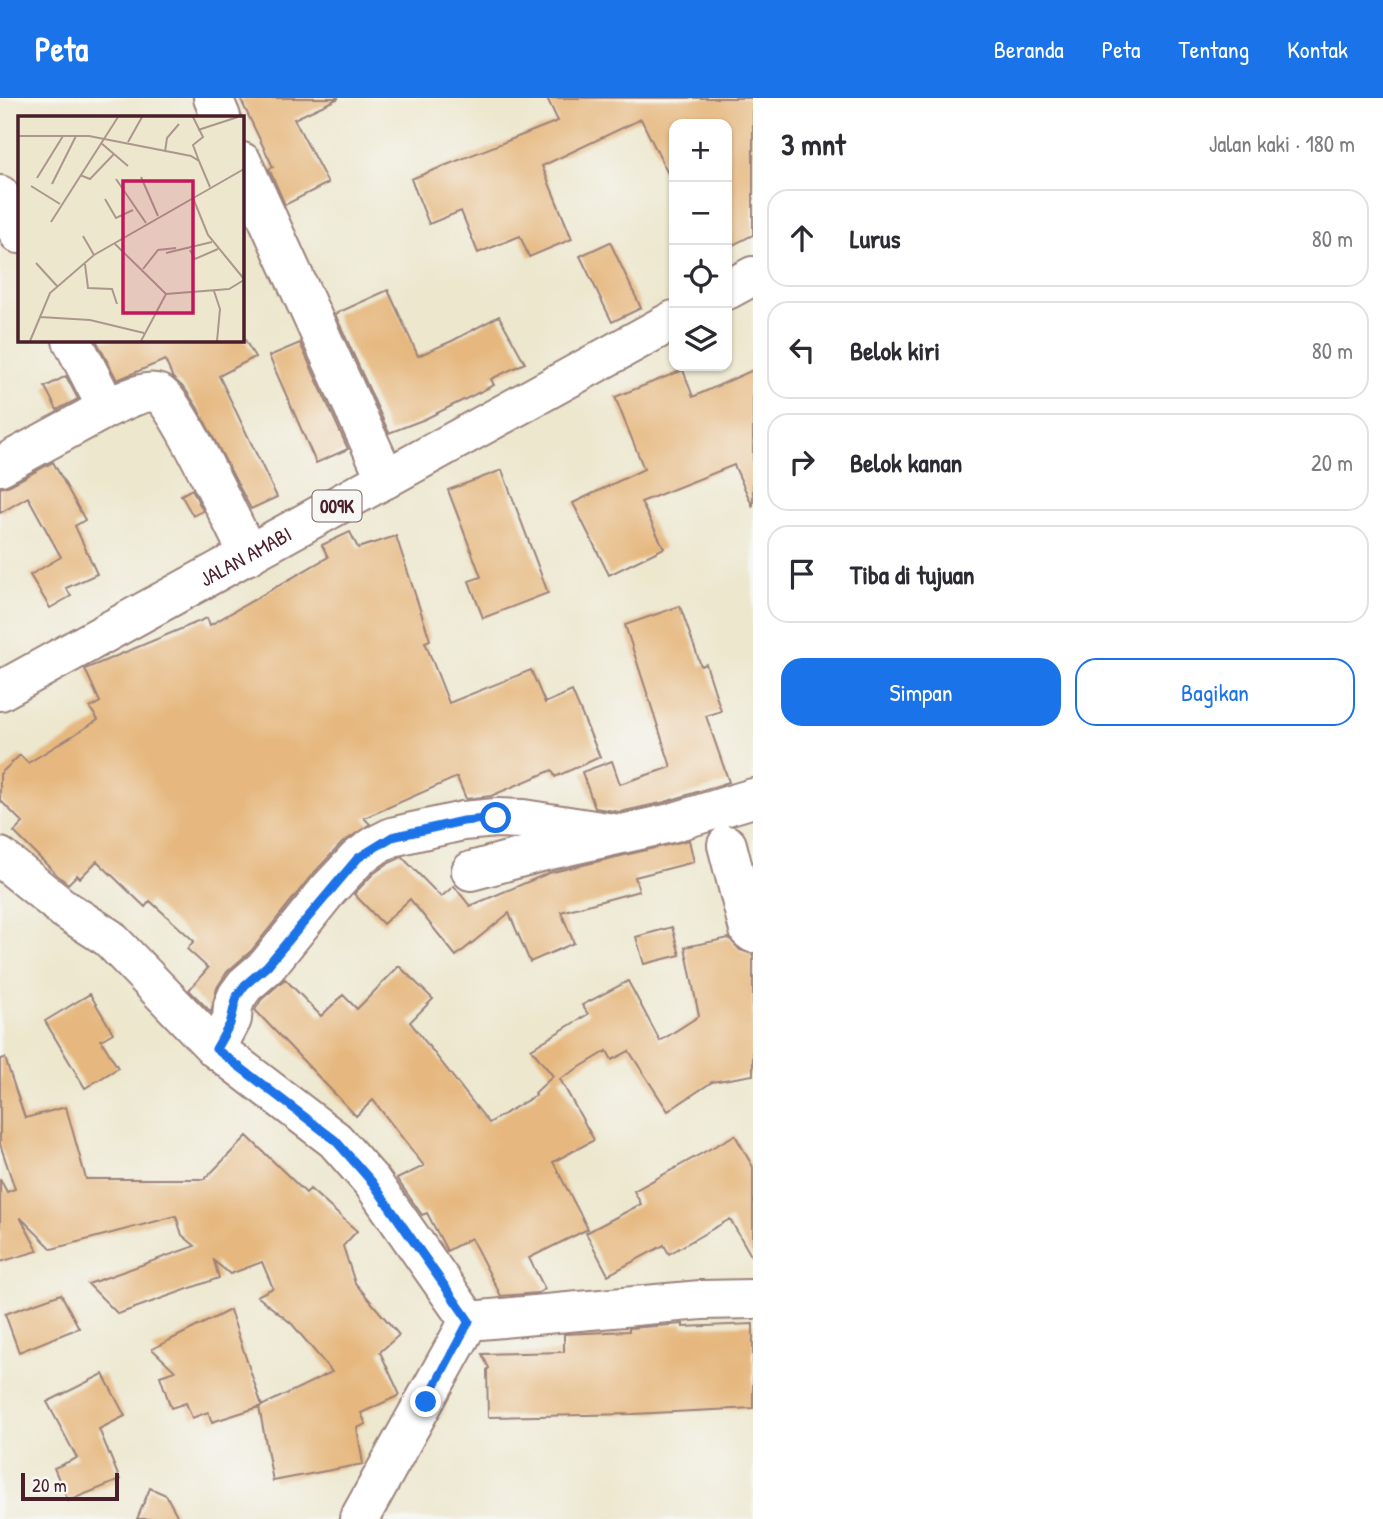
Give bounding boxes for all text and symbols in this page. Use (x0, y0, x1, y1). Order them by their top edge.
text: Peta (35, 27, 88, 71)
text: Beranda (994, 33, 1064, 65)
text: Peta (1102, 33, 1140, 65)
text: Tentang (1178, 33, 1249, 65)
text: Kontak (1287, 33, 1348, 65)
inset map (18, 116, 243, 341)
map controls (669, 119, 732, 371)
button: + (669, 119, 732, 182)
text: 3 mnt (781, 124, 846, 164)
text: Jalan kaki · 180 m (1209, 128, 1355, 159)
button: − (669, 182, 732, 245)
icon: ahead (783, 219, 821, 257)
text: Lurus (850, 221, 901, 256)
text: 80 m (1312, 223, 1353, 254)
button: locate (669, 245, 732, 308)
button: layers (669, 308, 732, 371)
icon: left (783, 331, 821, 369)
text: Belok kiri (850, 333, 940, 368)
text: 80 m (1312, 335, 1353, 366)
icon: right (783, 443, 821, 481)
text: Belok kanan (850, 445, 962, 480)
text: 20 m (1311, 447, 1353, 478)
road number: 009K (312, 490, 362, 522)
street label: JALAN AMABI (194, 519, 296, 593)
icon: arrive (783, 555, 821, 593)
text: Tiba di tujuan (850, 557, 975, 592)
button: Simpan (781, 658, 1061, 726)
button: Bagikan (1075, 658, 1355, 726)
route start (480, 802, 511, 833)
route end (410, 1386, 441, 1417)
scale bar (21, 1470, 119, 1502)
text: 20 m (32, 1472, 67, 1498)

